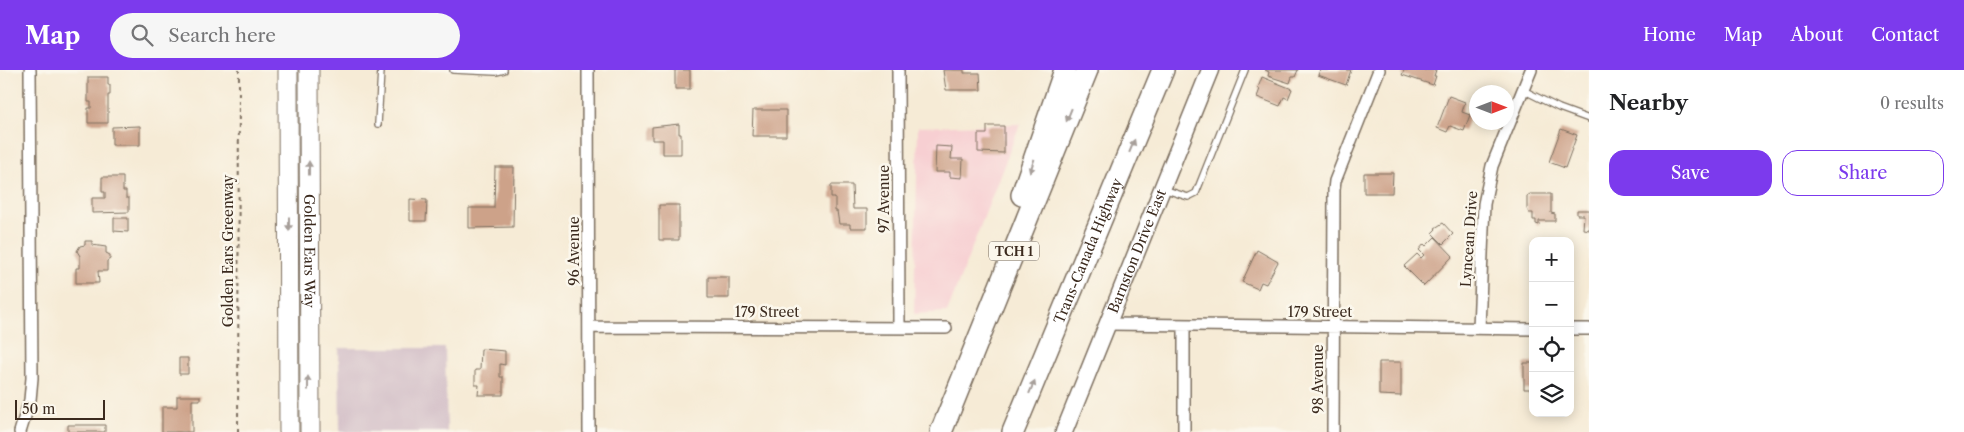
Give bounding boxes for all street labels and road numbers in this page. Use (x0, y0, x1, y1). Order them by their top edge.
street label: 97 Avenue (875, 165, 893, 233)
street label: Golden Ears Greenway (219, 174, 237, 327)
street label: Trans-Canada Highway (1050, 175, 1126, 326)
street label: Barnston Drive East (1104, 186, 1170, 316)
street label: Lyncean Drive (1457, 190, 1481, 288)
street label: Golden Ears Way (300, 194, 319, 308)
street label: 96 Avenue (565, 216, 583, 286)
road number: TCH 1 (989, 242, 1039, 260)
street label: 179 Street (735, 303, 799, 321)
street label: 179 Street (1288, 303, 1352, 321)
street label: 98 Avenue (1309, 344, 1327, 414)

